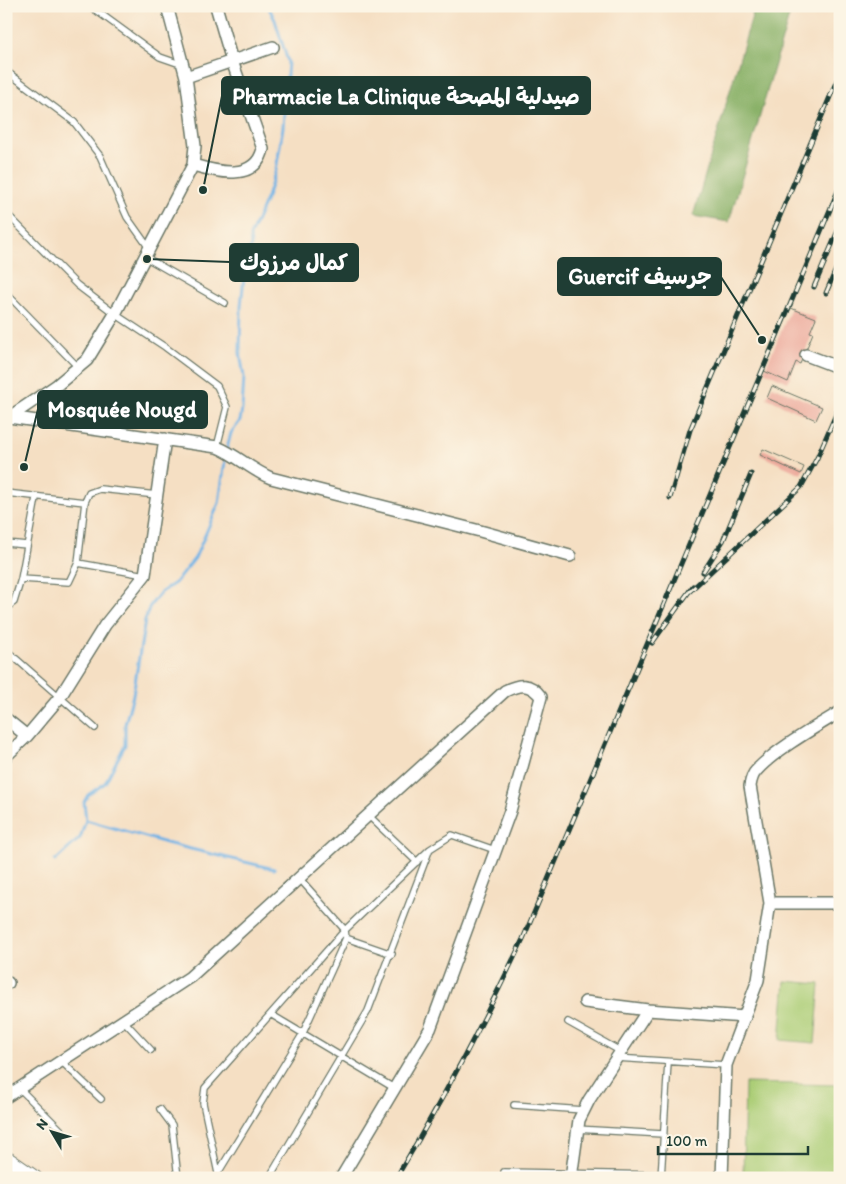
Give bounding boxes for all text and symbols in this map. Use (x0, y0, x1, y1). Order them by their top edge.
callout: Pharmacie La Clinique صيدلية المصحة (222, 77, 590, 114)
text: Pharmacie La Clinique صيدلية المصحة (232, 83, 580, 110)
callout: كمال مرزوك (230, 244, 358, 281)
text: كمال مرزوك (240, 249, 349, 276)
callout: Guercif جرسيف (558, 258, 721, 295)
text: Guercif جرسيف (568, 263, 712, 290)
callout: Mosquée Nougd (38, 391, 207, 428)
text: Mosquée Nougd (48, 396, 197, 423)
north arrow (28, 1106, 78, 1156)
text: N (33, 1115, 52, 1133)
scale bar (658, 1124, 808, 1156)
text: 100 m (666, 1132, 708, 1150)

